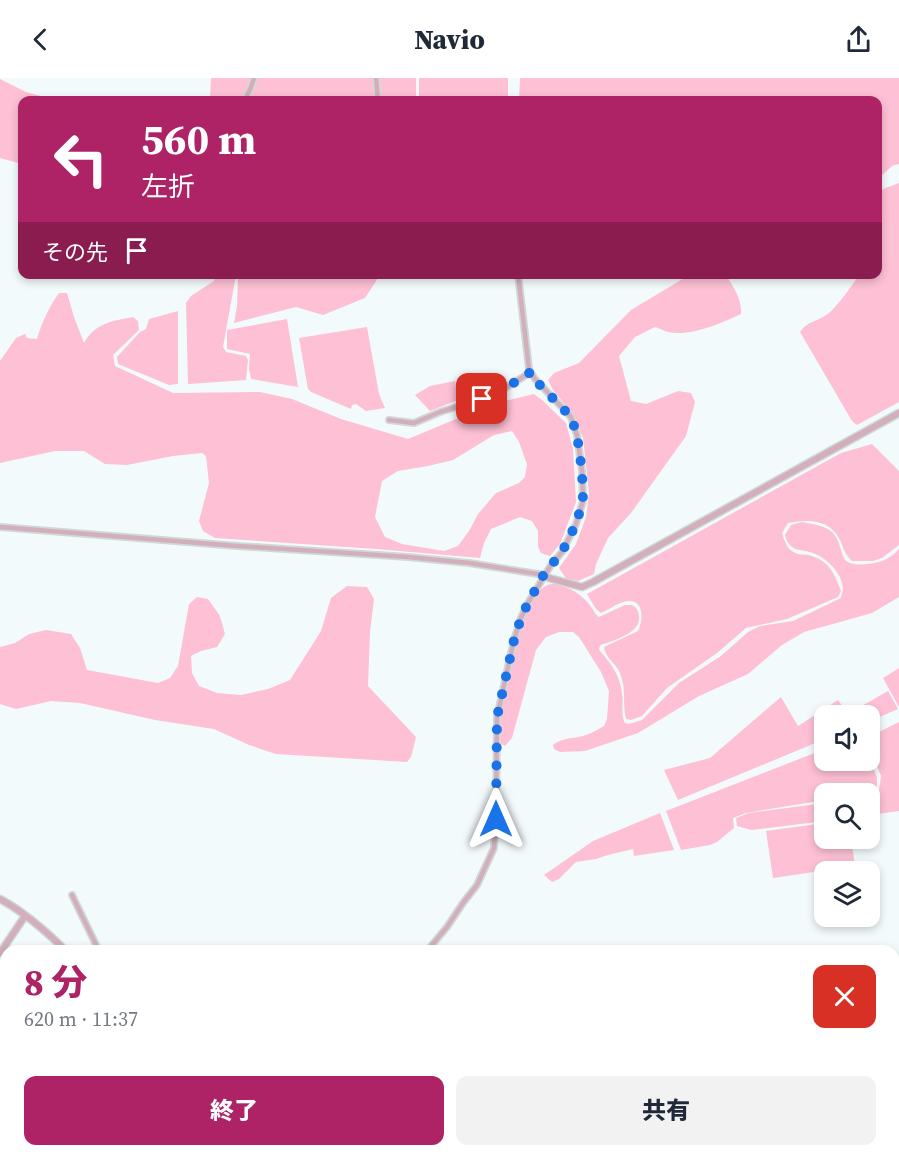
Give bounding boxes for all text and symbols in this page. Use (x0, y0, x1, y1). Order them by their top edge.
text: Navio (414, 21, 485, 58)
icon: back (24, 23, 57, 56)
icon: share (842, 23, 875, 56)
text: 560 m (141, 110, 256, 168)
icon: left (42, 120, 120, 198)
text: 左折 (141, 168, 195, 205)
icon: arrive (120, 234, 153, 267)
text: その先 (42, 237, 108, 267)
pin (456, 373, 507, 424)
icon: arrive (465, 382, 498, 415)
map controls (814, 705, 880, 927)
button: sound (814, 705, 880, 771)
button: search (814, 783, 880, 849)
position arrow (464, 787, 528, 851)
button: layers (814, 861, 880, 927)
text: 8 分 (24, 958, 87, 1007)
button: close (813, 965, 876, 1028)
text: 620 m · 11:37 (24, 1005, 138, 1033)
button: 終了 (24, 1076, 444, 1145)
button: 共有 (456, 1076, 876, 1145)

